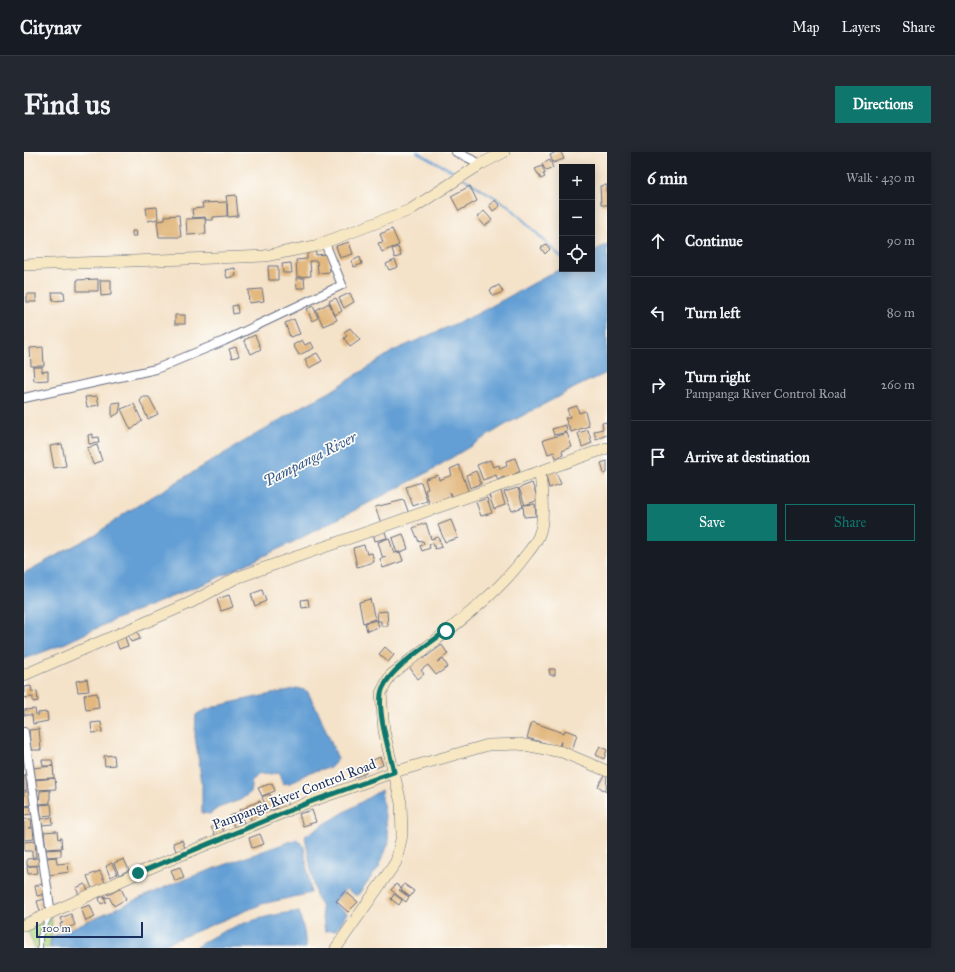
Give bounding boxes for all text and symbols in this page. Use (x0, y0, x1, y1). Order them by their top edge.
text: Citynav (20, 16, 81, 39)
text: Map (792, 19, 820, 36)
text: Layers (842, 19, 880, 36)
text: Share (902, 19, 935, 36)
button: Directions (835, 86, 931, 123)
text: Find us (24, 87, 110, 122)
map controls (559, 164, 595, 272)
button: + (559, 164, 595, 200)
text: 6 min (647, 168, 688, 189)
text: Walk · 430 m (846, 170, 915, 186)
button: − (559, 200, 595, 236)
icon: ahead (647, 230, 669, 252)
text: Continue (685, 232, 743, 250)
text: 90 m (887, 233, 915, 249)
button: locate (559, 236, 595, 272)
icon: left (647, 302, 669, 324)
text: Turn left (685, 304, 741, 322)
text: 80 m (887, 305, 915, 321)
text: Turn right (685, 368, 750, 386)
icon: right (647, 374, 669, 396)
text: 260 m (881, 377, 915, 393)
text: Pampanga River Control Road (685, 386, 846, 402)
water label: Pampanga River (260, 427, 361, 491)
icon: arrive (647, 446, 669, 468)
text: Arrive at destination (685, 448, 810, 466)
button: Save (647, 504, 777, 541)
button: Share (785, 504, 915, 541)
route start (437, 622, 455, 640)
street label: Pampanga River Control Road (210, 755, 378, 834)
route end (129, 864, 147, 882)
scale bar (36, 920, 143, 939)
text: 100 m (42, 922, 71, 935)

